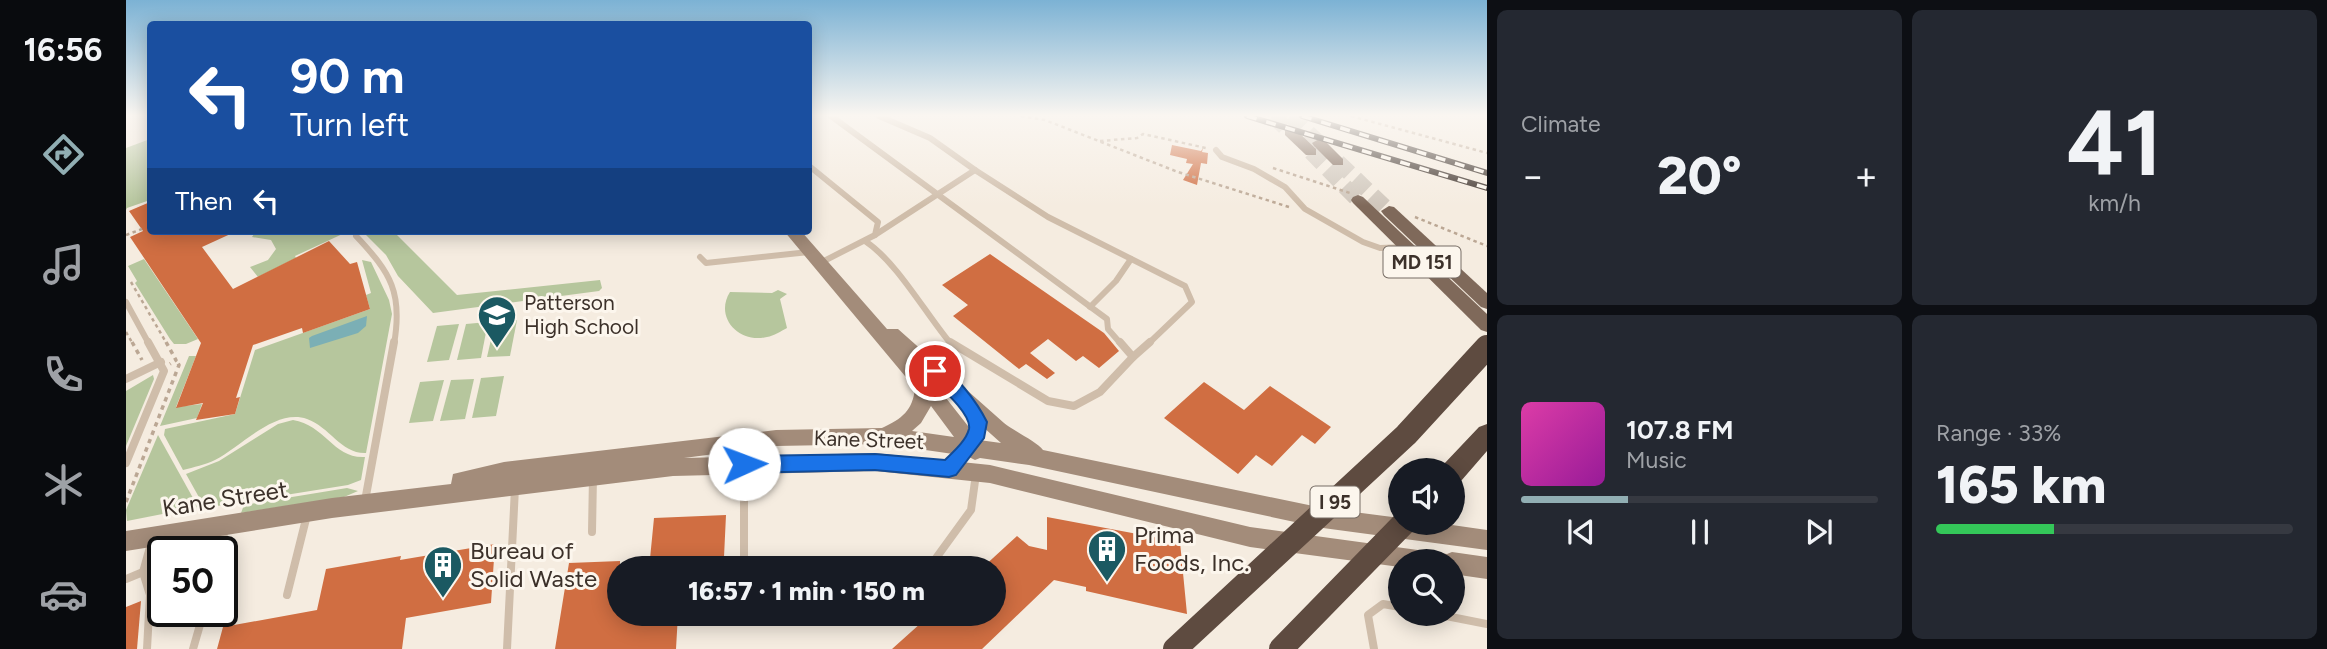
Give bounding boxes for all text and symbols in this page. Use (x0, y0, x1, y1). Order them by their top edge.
text: 16:56 (24, 31, 102, 69)
text: 90 m (290, 46, 405, 105)
icon: left (175, 49, 266, 140)
text: 41 (2066, 89, 2163, 198)
text: Turn left (290, 106, 409, 144)
text: Climate (1521, 110, 1600, 138)
icon: directions (39, 130, 88, 179)
text: 20° (1657, 145, 1742, 207)
text: − (1521, 153, 1545, 199)
text: + (1854, 153, 1878, 199)
icon: left (247, 182, 285, 220)
text: Then (175, 185, 233, 217)
text: km/h (2088, 189, 2141, 217)
icon: music (39, 240, 88, 289)
road number: MD 151 (1384, 246, 1460, 278)
place label: Patterson High School (524, 290, 639, 339)
school or university icon: Patterson High School (476, 294, 518, 349)
pin (905, 341, 965, 401)
icon: phone (39, 350, 88, 399)
icon: arrive (916, 352, 954, 390)
text: 107.8 FM (1626, 414, 1734, 446)
text: Range · 33% (1936, 419, 2061, 447)
street label: Kane Street (813, 425, 925, 454)
position arrow (707, 427, 781, 501)
text: Music (1626, 446, 1687, 474)
text: 165 km (1936, 454, 2106, 516)
map controls (1388, 458, 1465, 626)
button: sound (1388, 458, 1465, 535)
icon: climate (39, 460, 88, 509)
street label: Kane Street (160, 474, 290, 523)
road number: I 95 (1310, 486, 1360, 517)
icon: previous (1562, 513, 1600, 551)
icon: pause (1681, 513, 1719, 551)
icon: next (1800, 513, 1838, 551)
place label: Prima Foods, Inc. (1134, 520, 1249, 577)
building icon: Prima Foods, Inc. (1086, 528, 1128, 583)
speed limit sign: 50 (147, 536, 238, 627)
place label: Bureau of Solid Waste (470, 536, 597, 593)
building icon: Bureau of Solid Waste (422, 544, 464, 599)
button: search (1388, 549, 1465, 626)
icon: car (39, 570, 88, 619)
text: 16:57 · 1 min · 150 m (688, 575, 925, 607)

